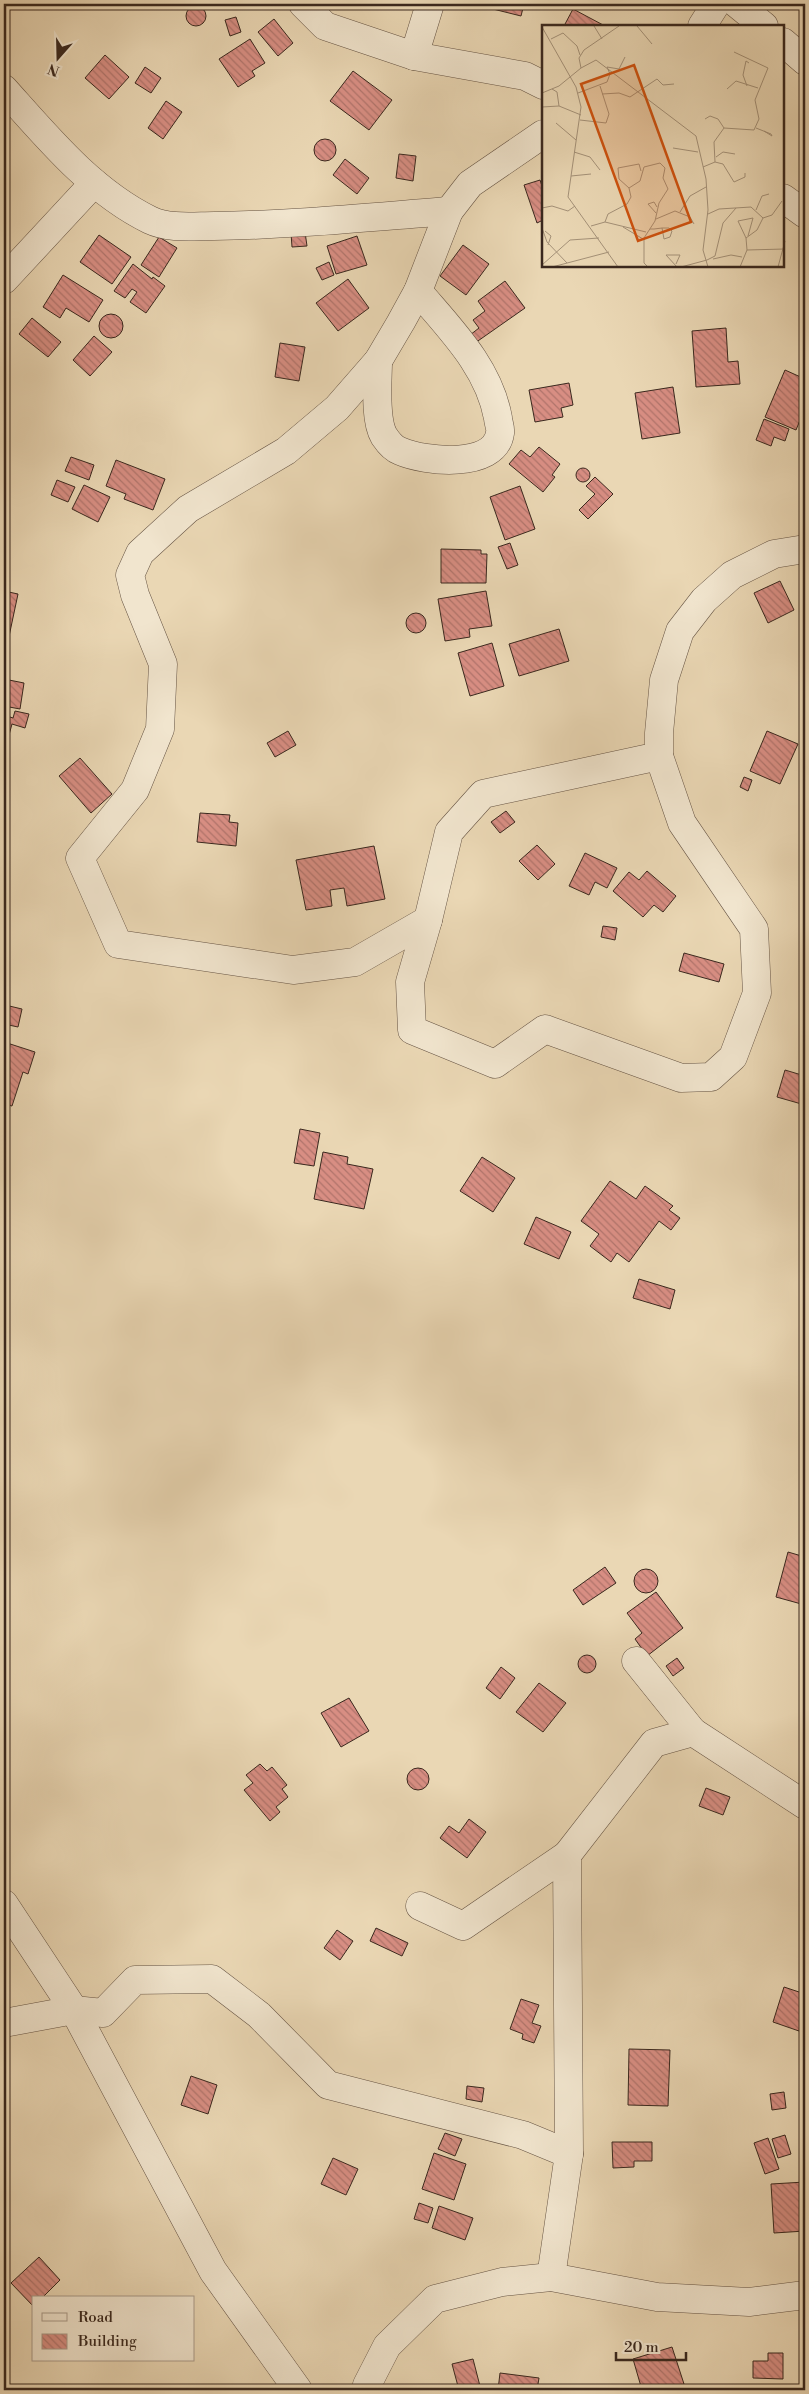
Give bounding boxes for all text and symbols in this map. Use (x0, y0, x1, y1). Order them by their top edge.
inset map (542, 25, 784, 268)
north arrow (32, 32, 82, 82)
text: N (46, 59, 62, 80)
legend (32, 2296, 195, 2362)
text: Road (78, 2308, 113, 2327)
scale bar (616, 2329, 686, 2361)
text: Building (77, 2332, 137, 2351)
text: 20 m (624, 2338, 659, 2357)

